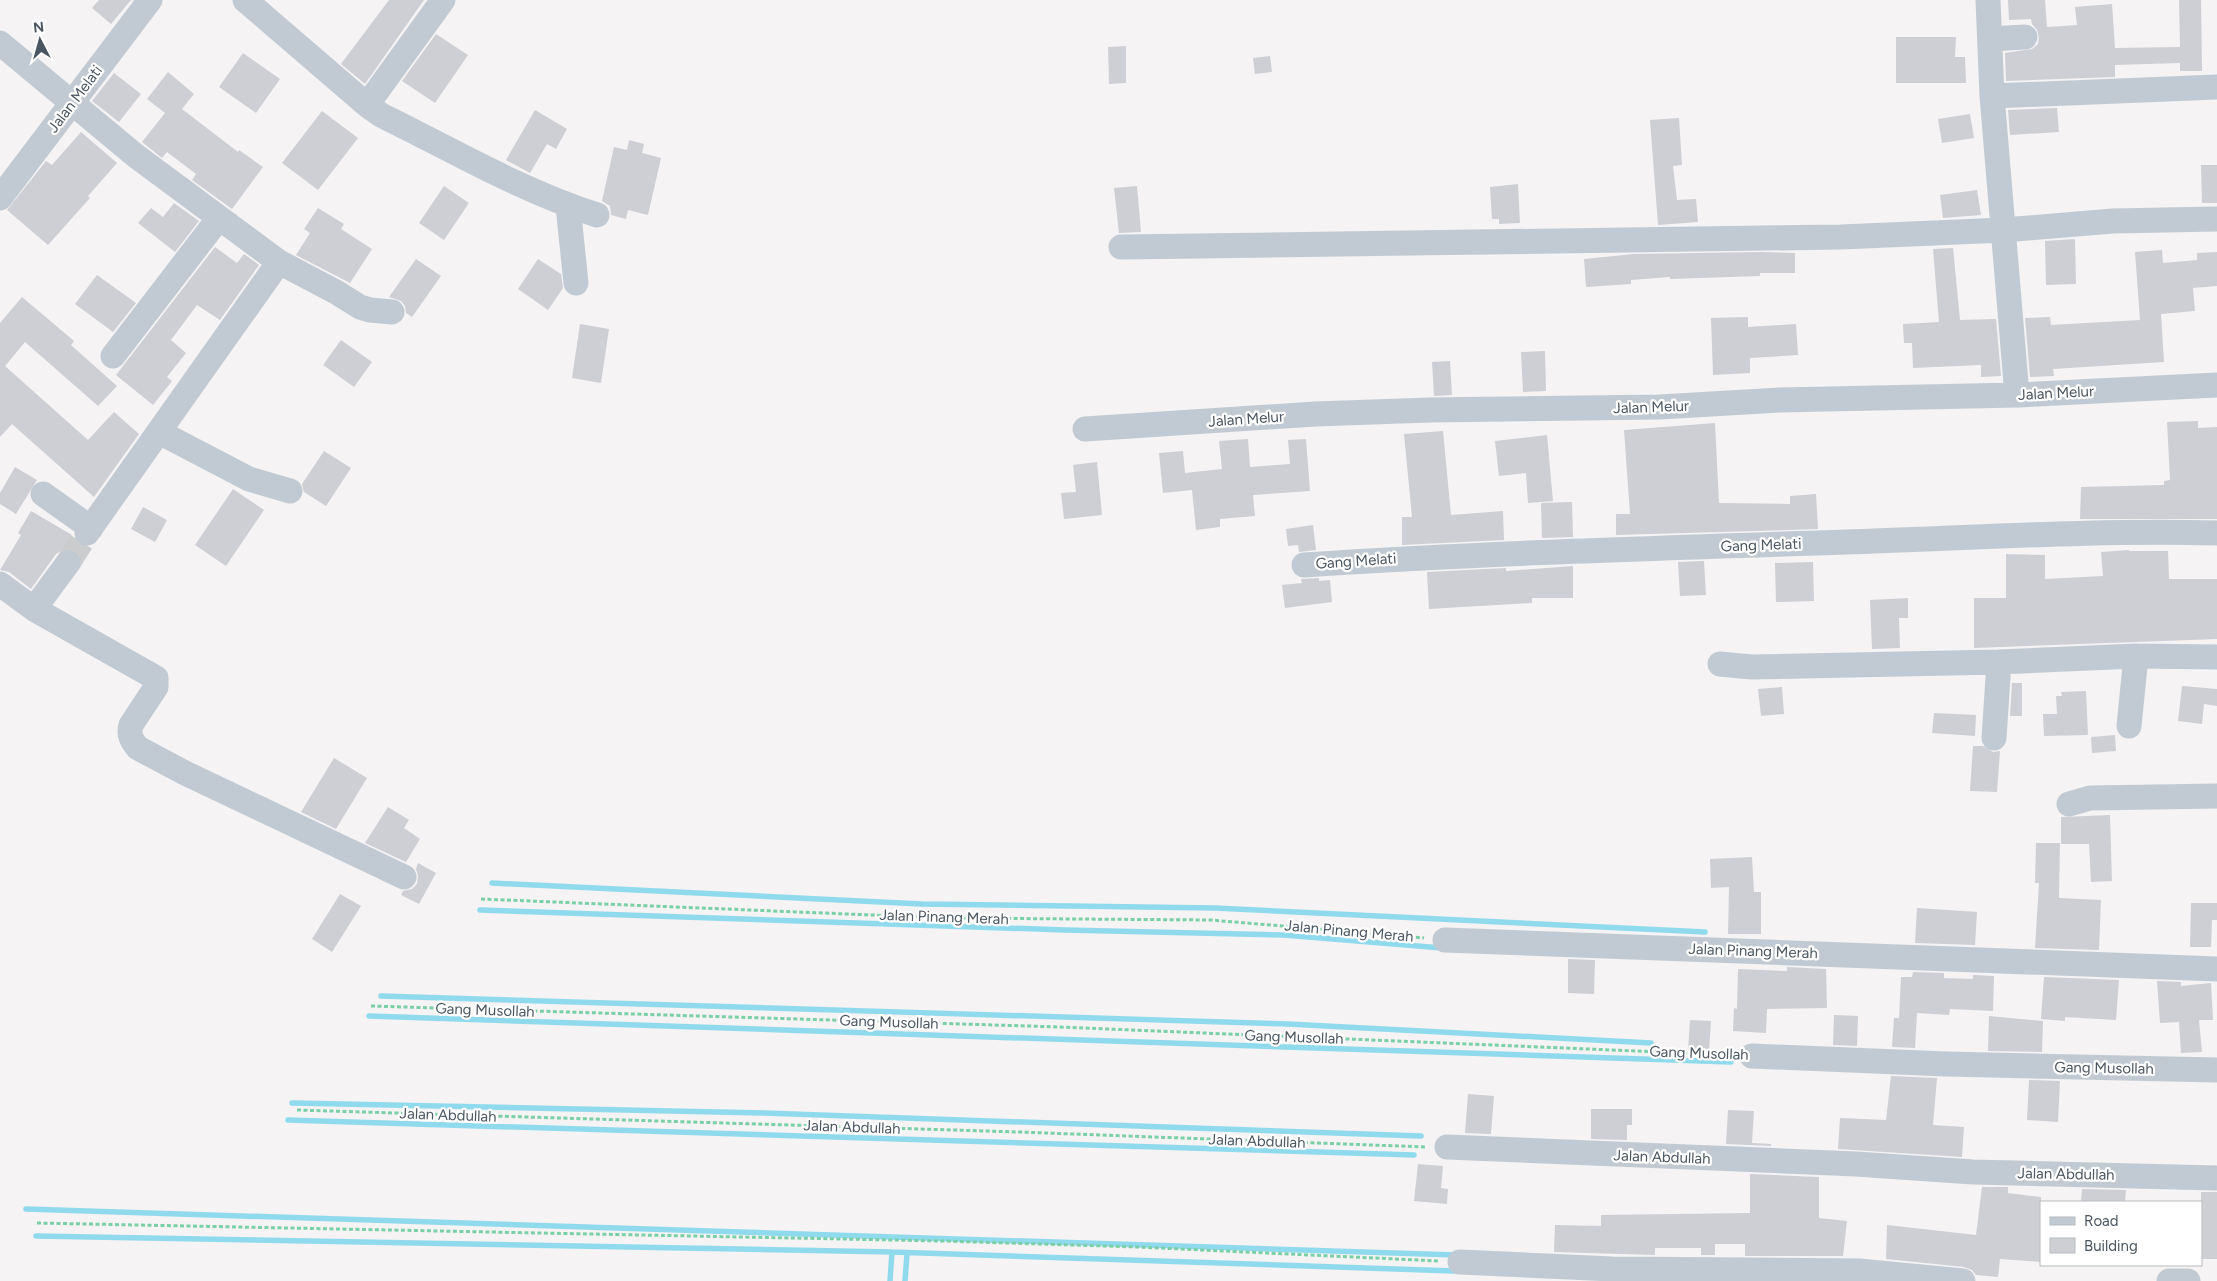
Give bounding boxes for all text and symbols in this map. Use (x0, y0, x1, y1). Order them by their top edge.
north arrow (15, 15, 65, 65)
text: N (32, 19, 45, 37)
street label: Jalan Melati (44, 62, 106, 136)
street label: Jalan Melur (2018, 382, 2094, 404)
street label: Jalan Melur (1613, 397, 1689, 417)
street label: Jalan Melur (1207, 407, 1285, 431)
street label: Gang Melati (1720, 535, 1802, 555)
street label: Gang Melati (1315, 549, 1397, 573)
street label: Jalan Pinang Merah (879, 906, 1009, 928)
street label: Jalan Pinang Merah (1284, 916, 1414, 946)
street label: Jalan Pinang Merah (1688, 940, 1818, 962)
street label: Gang Musollah (435, 999, 535, 1021)
street label: Gang Musollah (839, 1011, 939, 1033)
street label: Gang Musollah (1244, 1026, 1344, 1048)
street label: Gang Musollah (1649, 1042, 1749, 1064)
street label: Gang Musollah (2054, 1058, 2154, 1078)
street label: Jalan Abdullah (399, 1104, 497, 1126)
street label: Jalan Abdullah (803, 1116, 901, 1138)
street label: Jalan Abdullah (1208, 1130, 1306, 1152)
street label: Jalan Abdullah (1613, 1146, 1711, 1168)
street label: Jalan Abdullah (2017, 1164, 2115, 1184)
legend (2040, 1201, 2202, 1266)
text: Road (2084, 1212, 2119, 1230)
text: Building (2084, 1237, 2138, 1255)

